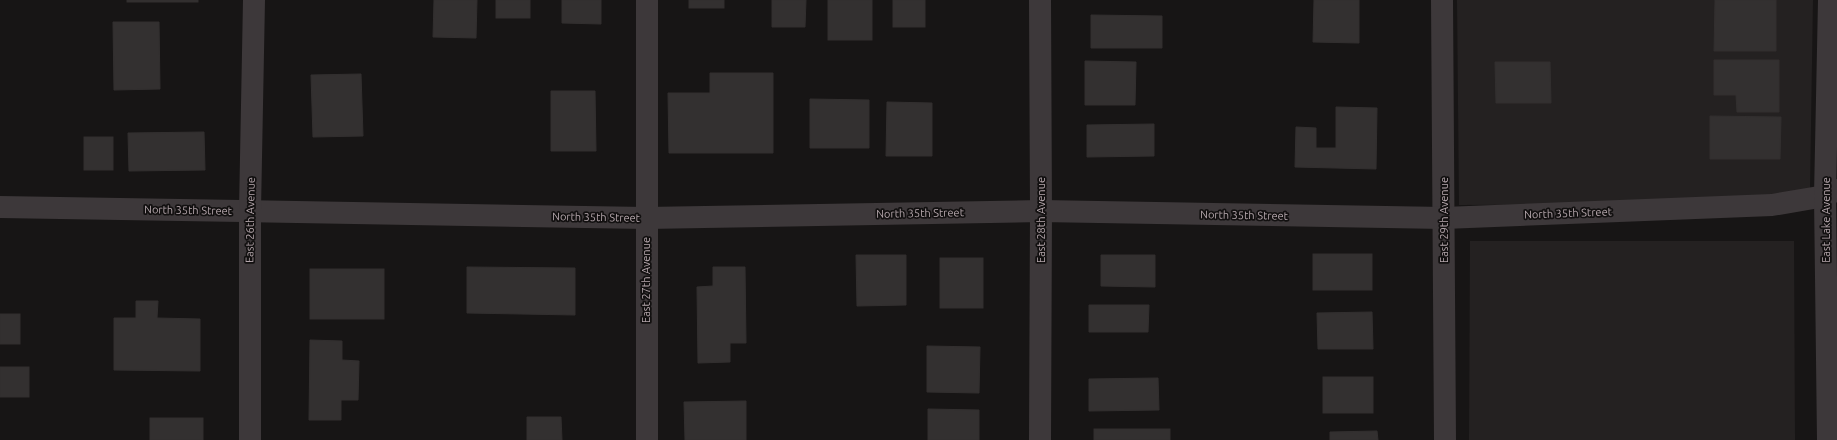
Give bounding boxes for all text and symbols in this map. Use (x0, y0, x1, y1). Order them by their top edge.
street label: East 26th Avenue (243, 177, 257, 263)
street label: East 28th Avenue (1035, 177, 1047, 263)
street label: East 29th Avenue (1438, 177, 1450, 263)
street label: East Lake Avenue (1820, 177, 1832, 263)
street label: North 35th Street (144, 203, 233, 217)
street label: North 35th Street (1524, 205, 1613, 221)
street label: North 35th Street (876, 206, 965, 220)
street label: North 35th Street (1200, 208, 1289, 222)
street label: North 35th Street (552, 210, 641, 224)
street label: East 27th Avenue (640, 237, 652, 323)

